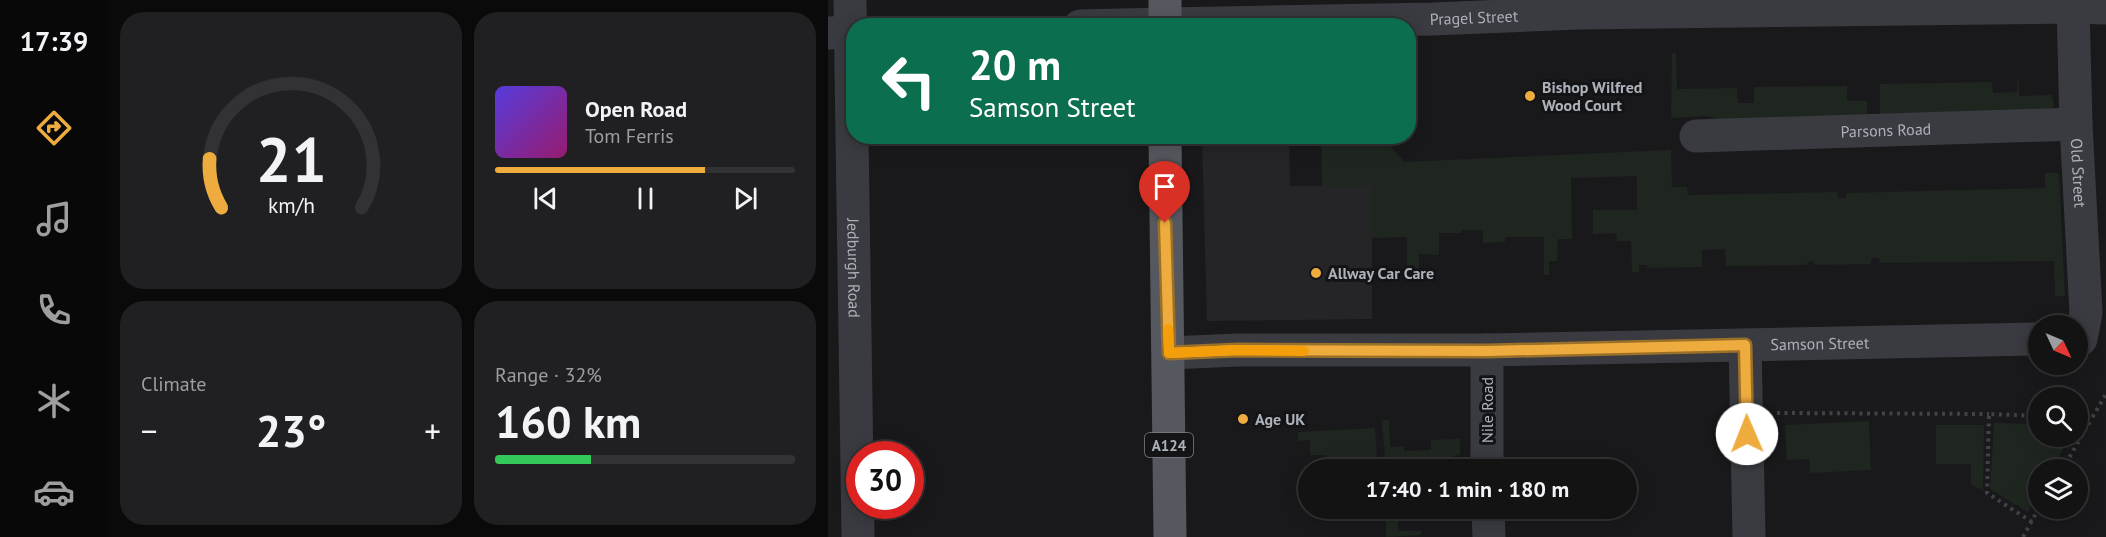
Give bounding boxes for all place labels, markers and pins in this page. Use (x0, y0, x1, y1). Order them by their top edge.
place label: Bishop Wilfred Wood Court (1542, 77, 1642, 115)
marker: Bishop Wilfred Wood Court (1523, 89, 1537, 103)
pin (1139, 161, 1190, 223)
place label: Allway Car Care (1328, 263, 1434, 283)
marker: Allway Car Care (1309, 266, 1323, 280)
place label: Age UK (1255, 409, 1305, 429)
marker: Age UK (1236, 412, 1250, 426)

